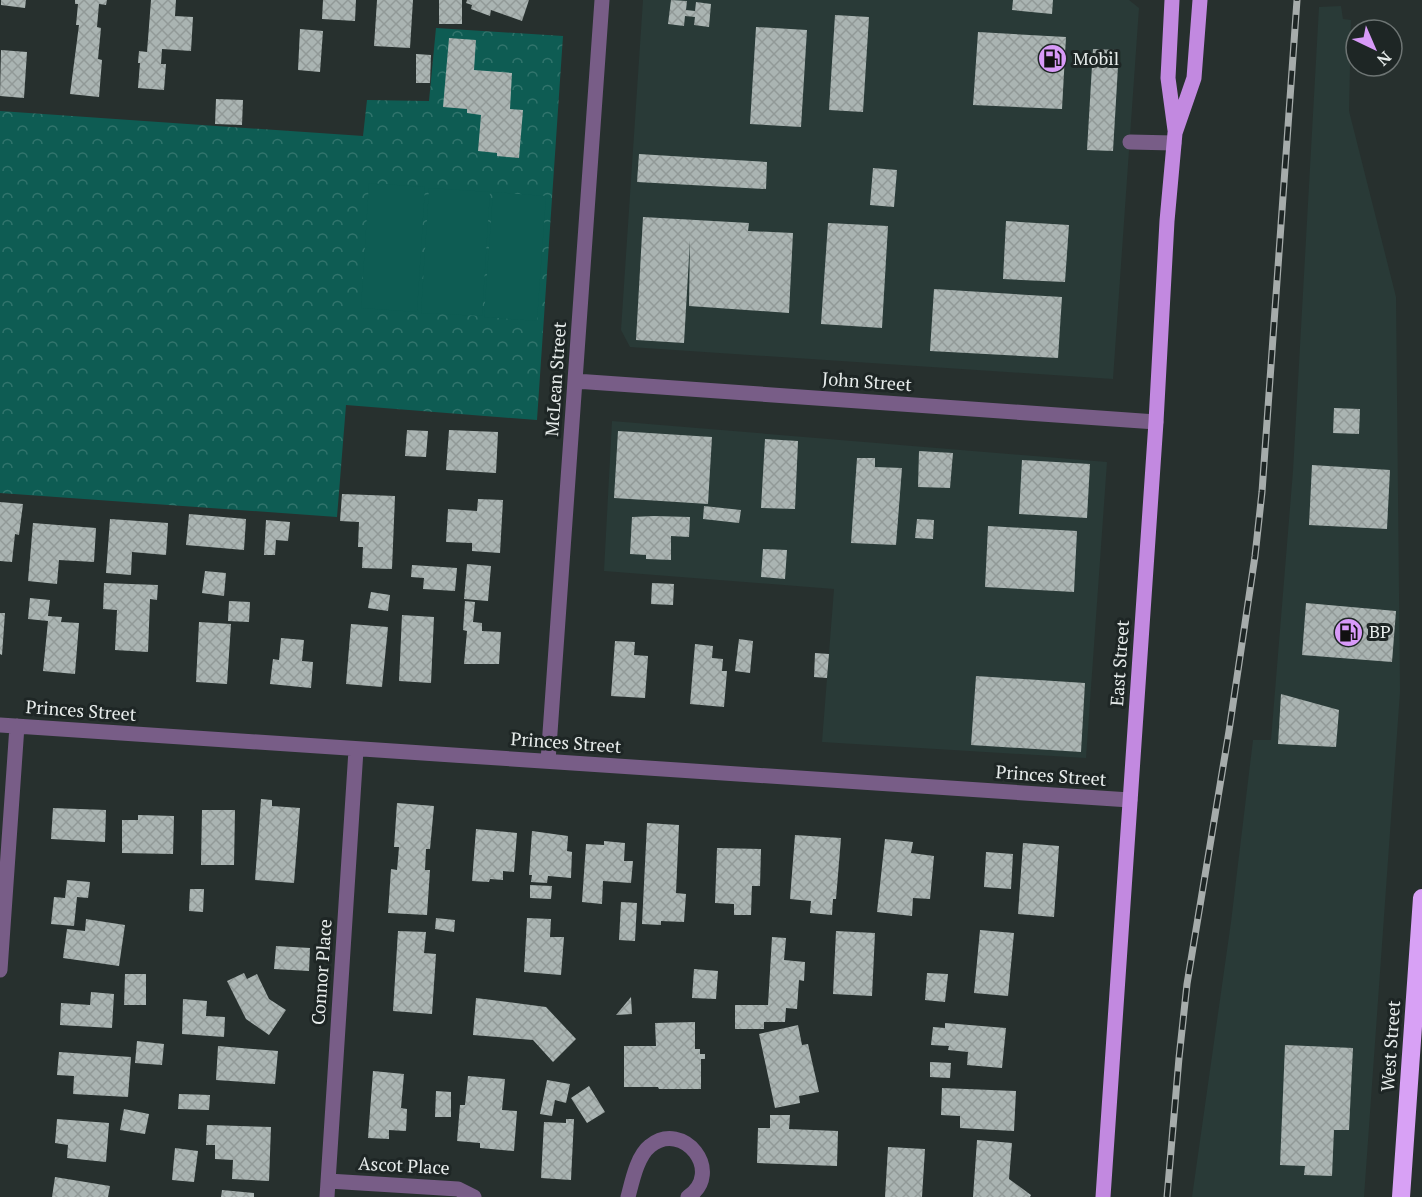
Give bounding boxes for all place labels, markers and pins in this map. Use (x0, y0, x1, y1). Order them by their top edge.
fuel station icon: Mobil (1036, 43, 1068, 75)
place label: Mobil (1073, 46, 1119, 70)
fuel station icon: BP (1332, 616, 1364, 648)
place label: BP (1369, 619, 1391, 643)

